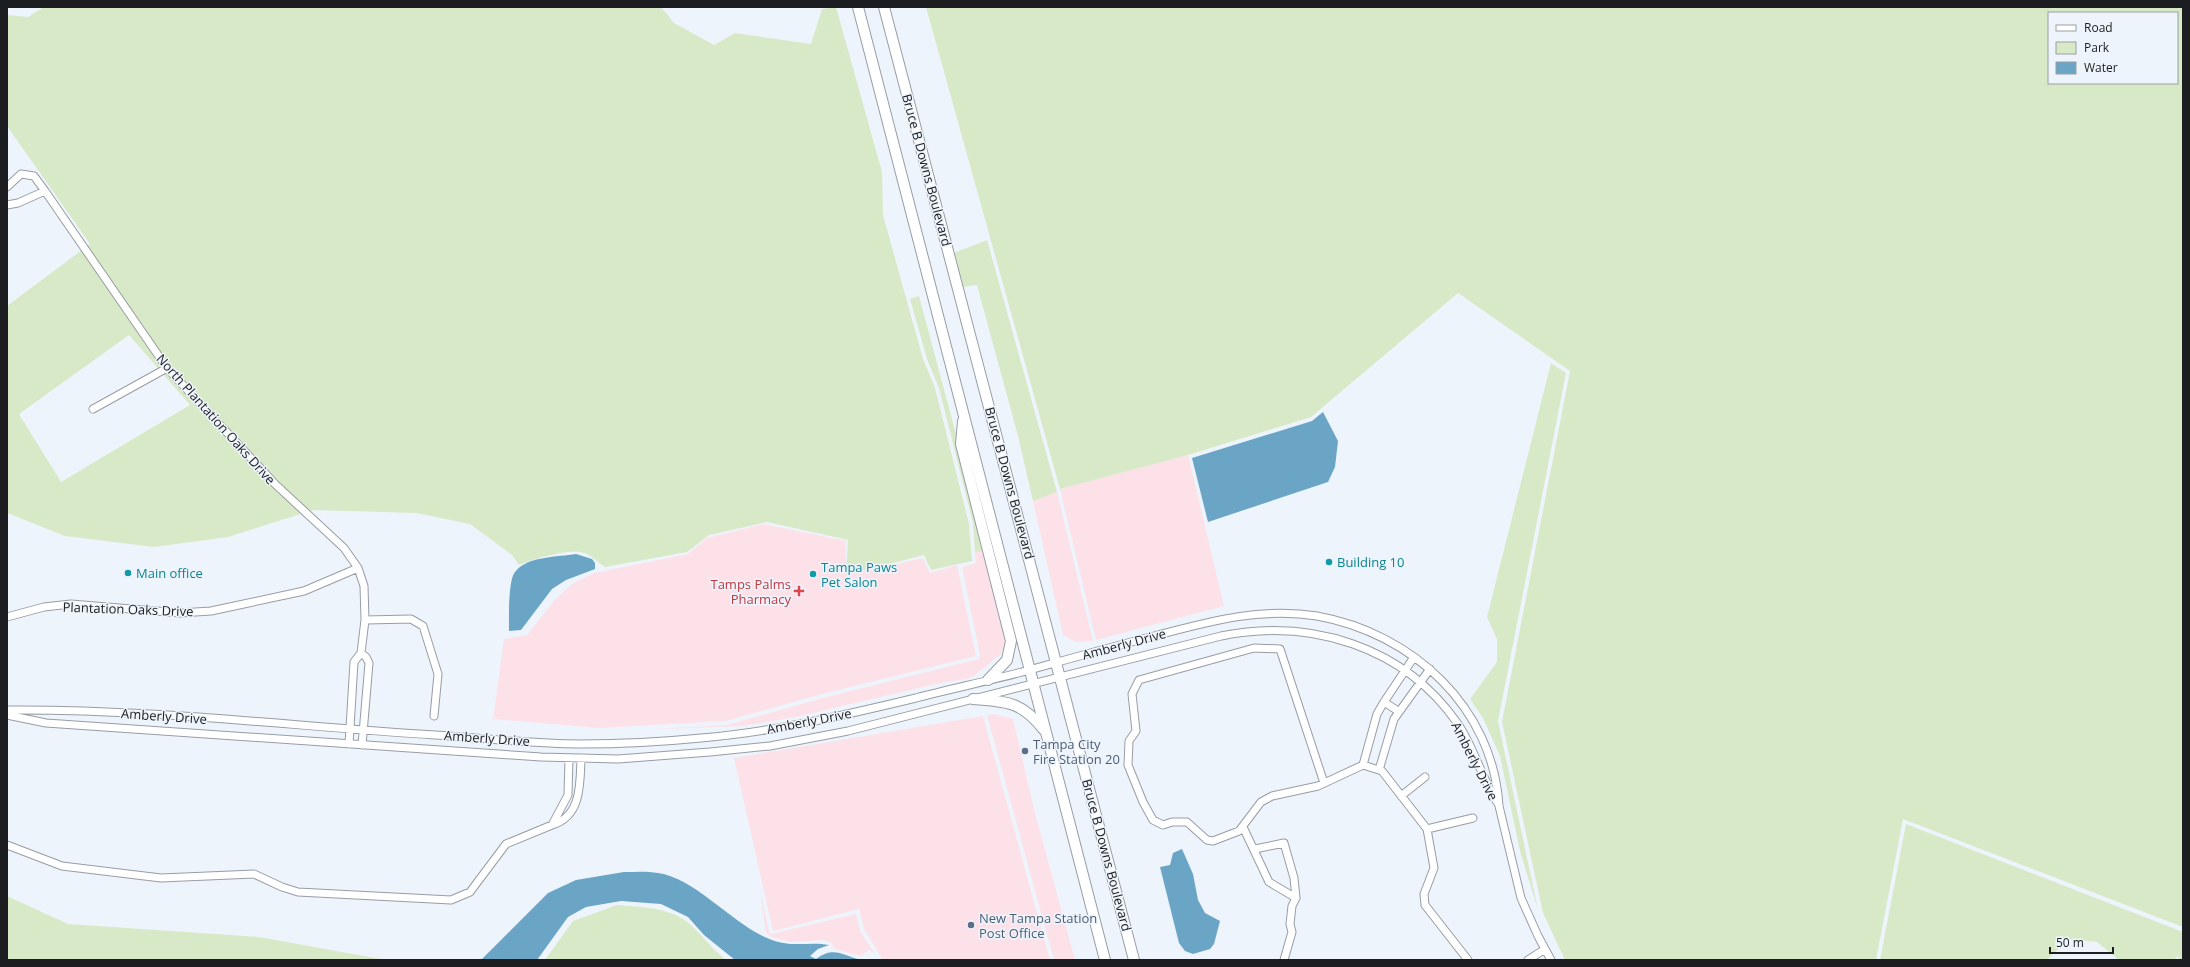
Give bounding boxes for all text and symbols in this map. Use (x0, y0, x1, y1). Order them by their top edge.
legend (2048, 12, 2178, 84)
text: Road (2084, 19, 2113, 36)
text: Park (2084, 39, 2110, 56)
text: Water (2084, 59, 2118, 76)
street label: Bruce B Downs Boulevard (898, 92, 956, 248)
street label: North Plantation Oaks Drive (153, 350, 279, 488)
street label: Bruce B Downs Boulevard (981, 405, 1039, 561)
place label: Building 10 (1337, 553, 1404, 571)
marker: Building 10 (1324, 557, 1334, 567)
place label: Tampa Paws Pet Salon (821, 558, 897, 591)
place label: Main office (136, 564, 203, 582)
marker: Main office (123, 568, 133, 578)
marker: Tampa Paws Pet Salon (808, 569, 818, 579)
place label: Tamps Palms Pharmacy (710, 575, 791, 608)
marker: Tamps Palms Pharmacy (794, 586, 804, 596)
street label: Plantation Oaks Drive (62, 598, 194, 620)
street label: Amberly Drive (1080, 624, 1168, 664)
street label: Amberly Drive (121, 704, 207, 728)
street label: Amberly Drive (765, 704, 853, 738)
street label: Amberly Drive (1447, 719, 1503, 803)
street label: Amberly Drive (444, 726, 530, 750)
place label: Tampa City Fire Station 20 (1033, 735, 1120, 768)
marker: Tampa City Fire Station 20 (1020, 746, 1030, 756)
street label: Bruce B Downs Boulevard (1078, 777, 1136, 933)
place label: New Tampa Station Post Office (979, 909, 1097, 942)
marker: New Tampa Station Post Office (966, 920, 976, 930)
scale bar (2050, 929, 2113, 955)
text: 50 m (2056, 934, 2084, 951)

